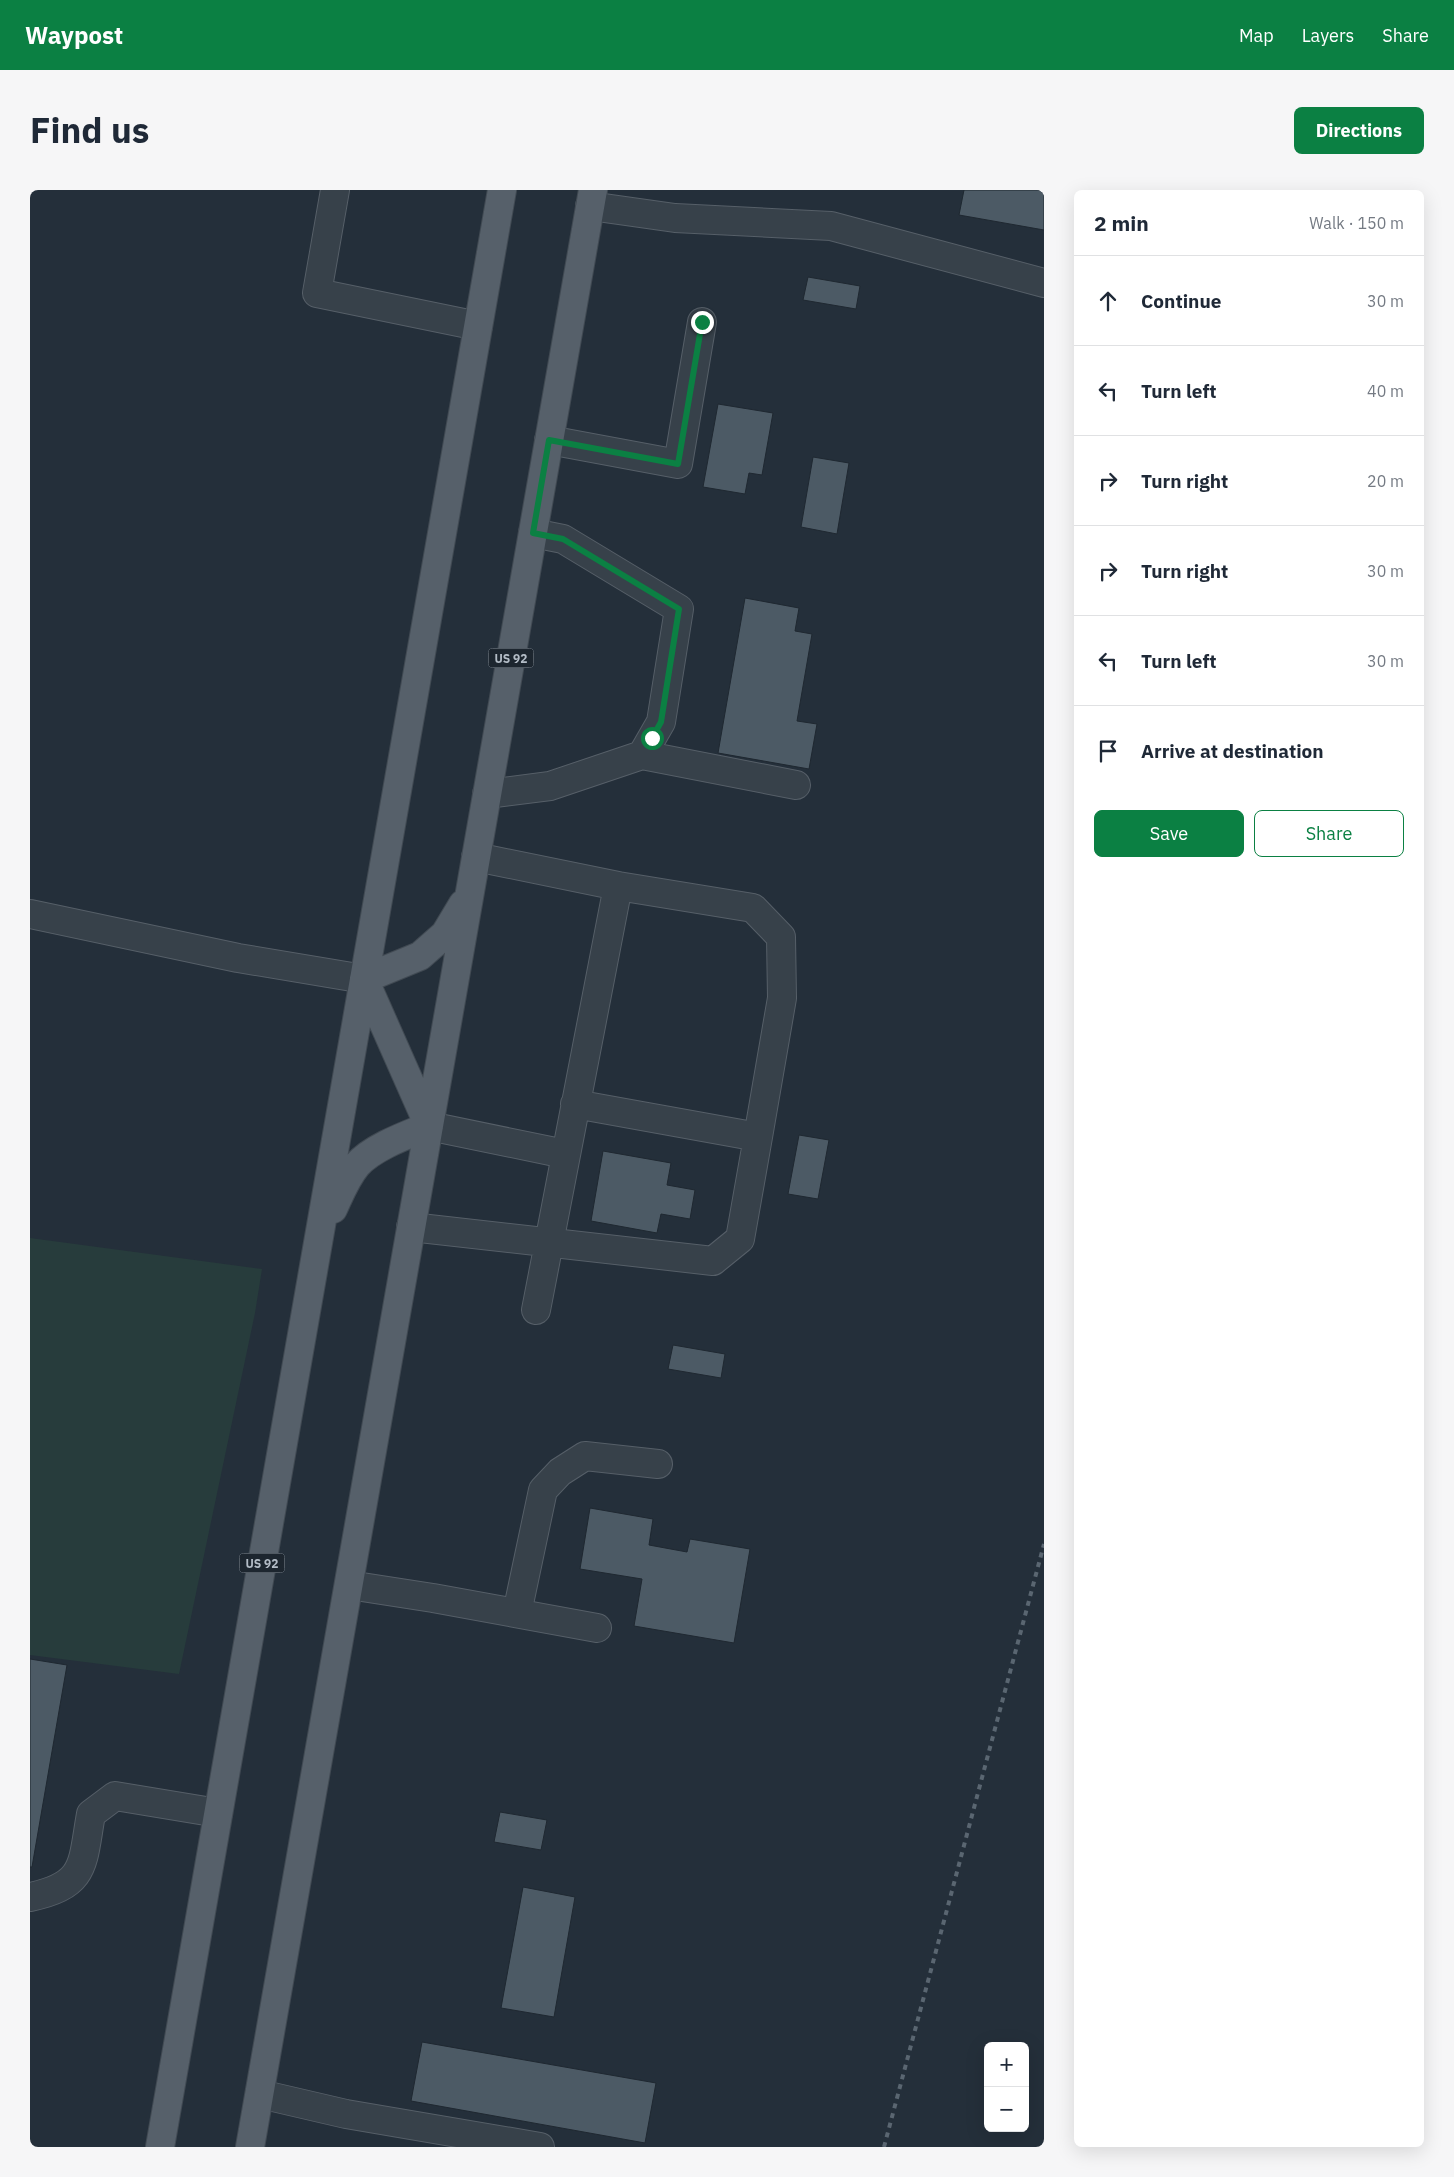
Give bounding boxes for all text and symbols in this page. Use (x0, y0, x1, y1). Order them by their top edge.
text: Waypost (25, 19, 123, 51)
text: Map (1239, 24, 1274, 47)
text: Layers (1302, 24, 1354, 47)
text: Share (1382, 24, 1429, 47)
text: Find us (30, 107, 149, 153)
button: Directions (1294, 107, 1424, 154)
text: 2 min (1094, 209, 1149, 237)
text: Walk · 150 m (1309, 213, 1404, 233)
icon: ahead (1094, 287, 1122, 315)
text: Continue (1141, 289, 1221, 313)
text: 30 m (1367, 291, 1404, 311)
route end (691, 311, 714, 334)
icon: left (1094, 377, 1122, 405)
text: Turn left (1141, 379, 1217, 403)
text: 40 m (1367, 381, 1404, 401)
icon: right (1094, 467, 1122, 495)
text: Turn right (1141, 469, 1228, 493)
text: 20 m (1367, 471, 1404, 491)
icon: right (1094, 557, 1122, 585)
text: Turn right (1141, 559, 1228, 583)
text: 30 m (1367, 561, 1404, 581)
icon: left (1094, 647, 1122, 675)
road number: US 92 (488, 648, 534, 668)
text: Turn left (1141, 649, 1217, 673)
text: 30 m (1367, 651, 1404, 671)
route start (641, 727, 664, 750)
icon: arrive (1094, 737, 1122, 765)
text: Arrive at destination (1141, 739, 1324, 763)
button: Save (1094, 810, 1244, 857)
button: Share (1254, 810, 1404, 857)
road number: US 92 (240, 1554, 284, 1572)
map controls (984, 2042, 1029, 2132)
button: + (984, 2042, 1029, 2087)
button: − (984, 2087, 1029, 2132)

